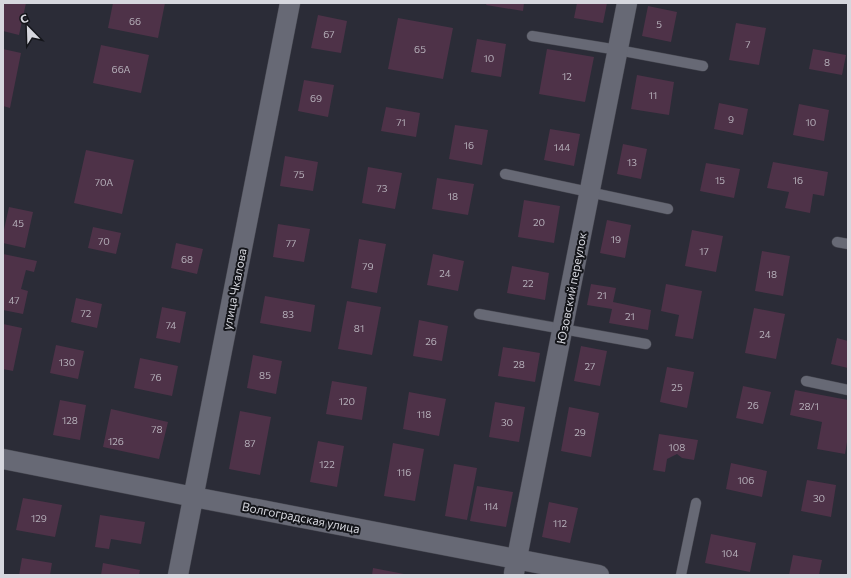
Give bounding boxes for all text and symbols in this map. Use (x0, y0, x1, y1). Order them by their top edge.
north arrow (8, 8, 48, 48)
text: С (18, 11, 30, 26)
house number: 66 (129, 15, 141, 27)
house number: 5 (656, 18, 662, 30)
house number: 67 (323, 28, 335, 40)
house number: 7 (745, 38, 751, 50)
house number: 65 (414, 43, 426, 55)
house number: 10 (484, 52, 494, 64)
house number: 8 (824, 56, 830, 68)
house number: 66А (112, 63, 130, 75)
house number: 12 (562, 70, 572, 82)
house number: 11 (649, 89, 657, 101)
house number: 69 (310, 92, 322, 104)
house number: 9 (728, 113, 734, 125)
house number: 71 (396, 116, 406, 128)
house number: 10 (806, 116, 816, 128)
house number: 16 (464, 139, 474, 151)
house number: 144 (554, 141, 570, 153)
house number: 13 (627, 156, 637, 168)
house number: 75 (294, 168, 305, 180)
house number: 15 (715, 174, 725, 186)
house number: 16 (793, 174, 803, 186)
house number: 70А (95, 176, 113, 188)
house number: 73 (377, 182, 388, 194)
house number: 18 (448, 190, 458, 202)
house number: 20 (533, 216, 545, 228)
house number: 45 (12, 217, 24, 229)
street label: Юзовский переулок (553, 230, 589, 345)
house number: 19 (611, 233, 621, 245)
house number: 70 (98, 235, 110, 247)
house number: 77 (286, 237, 296, 249)
house number: 17 (699, 245, 709, 257)
street label: улица Чкалова (219, 247, 249, 331)
house number: 68 (181, 253, 193, 265)
house number: 79 (362, 260, 374, 272)
house number: 24 (439, 267, 451, 279)
house number: 18 (767, 268, 777, 280)
house number: 22 (522, 277, 534, 289)
house number: 21 (597, 289, 607, 301)
house number: 47 (8, 294, 20, 306)
house number: 72 (81, 307, 92, 319)
house number: 83 (282, 308, 294, 320)
house number: 21 (625, 310, 635, 322)
house number: 74 (166, 319, 176, 331)
house number: 81 (354, 322, 364, 334)
house number: 24 (759, 328, 771, 340)
house number: 26 (425, 335, 437, 347)
house number: 130 (59, 356, 75, 368)
house number: 28 (513, 358, 525, 370)
house number: 27 (585, 360, 595, 372)
house number: 85 (259, 369, 271, 381)
house number: 76 (150, 371, 162, 383)
house number: 25 (671, 381, 683, 393)
house number: 120 (339, 395, 355, 407)
house number: 26 (747, 399, 759, 411)
house number: 28/1 (799, 400, 819, 412)
house number: 118 (417, 408, 431, 420)
house number: 128 (62, 414, 78, 426)
house number: 30 (501, 416, 513, 428)
house number: 78 (151, 423, 163, 435)
house number: 29 (574, 426, 586, 438)
house number: 126 (108, 435, 124, 447)
house number: 87 (244, 437, 256, 449)
house number: 108 (669, 441, 685, 453)
house number: 122 (319, 458, 335, 470)
house number: 116 (397, 466, 411, 478)
house number: 106 (738, 474, 754, 486)
house number: 30 (813, 492, 825, 504)
street label: Волгоградская улица (241, 499, 361, 535)
house number: 114 (484, 500, 498, 512)
house number: 129 (31, 512, 47, 524)
house number: 112 (553, 517, 567, 529)
house number: 104 (722, 547, 738, 559)

